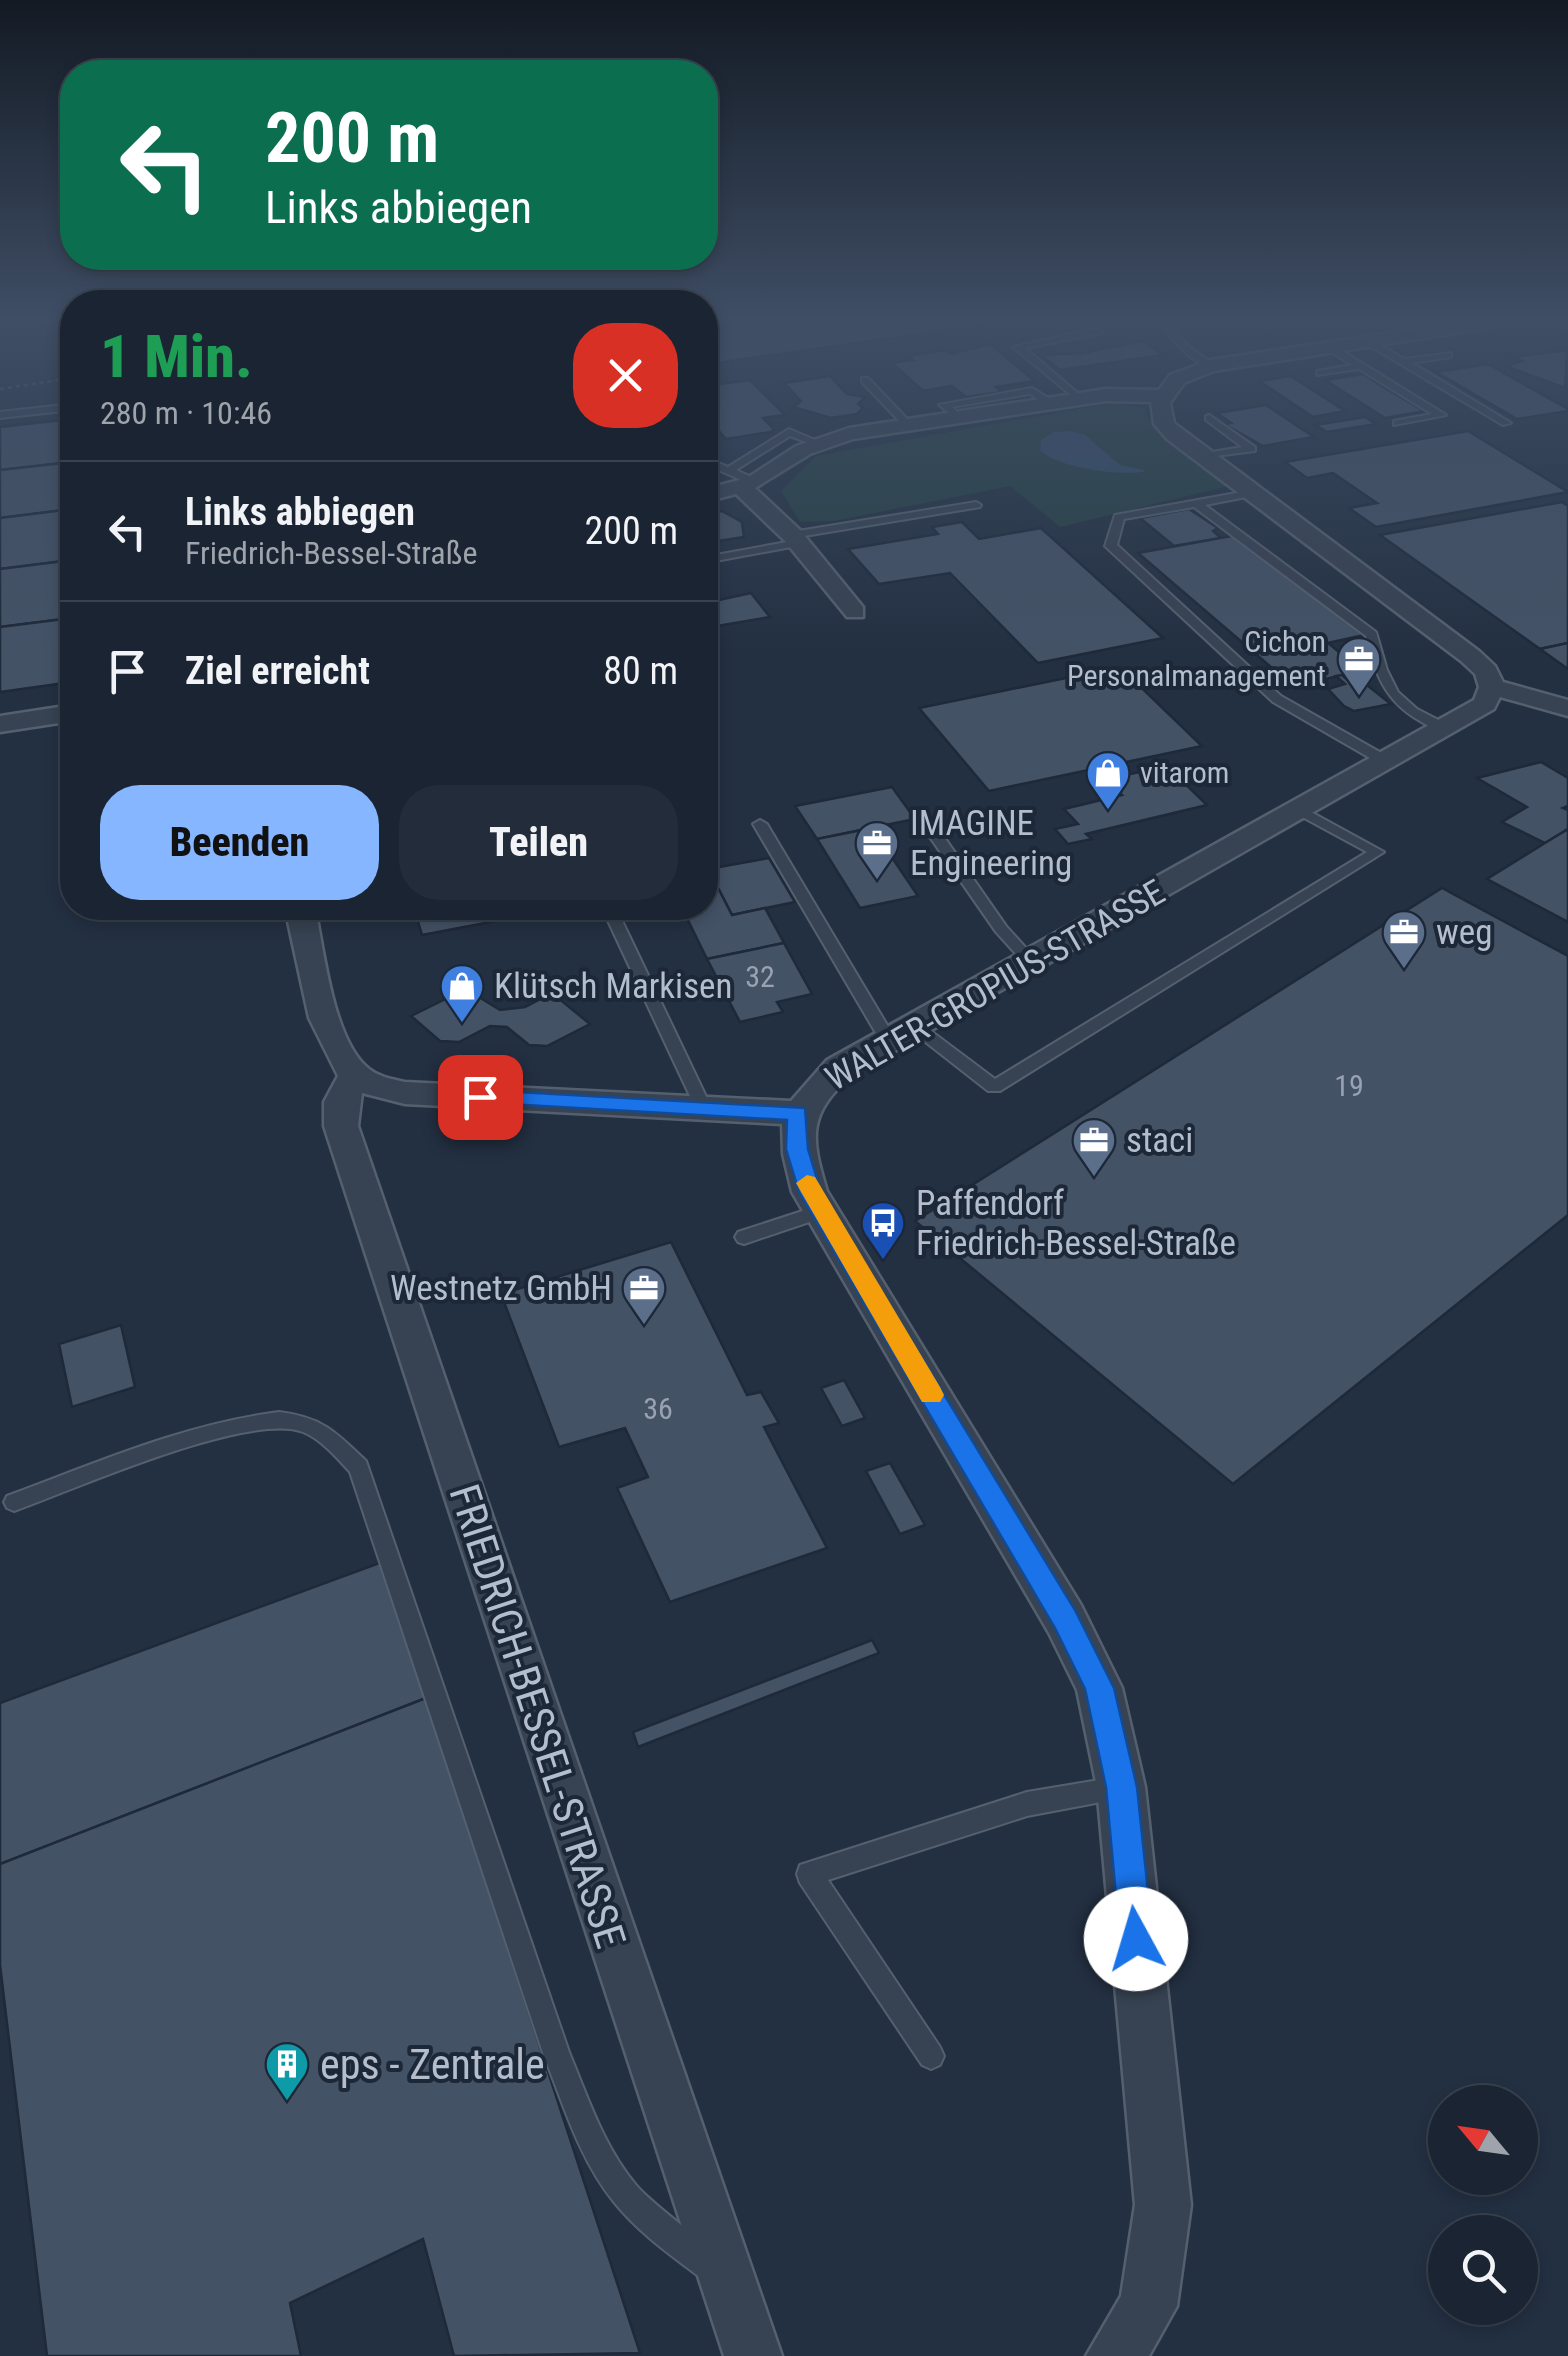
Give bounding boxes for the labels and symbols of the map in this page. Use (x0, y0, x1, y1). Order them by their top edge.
place label: Cichon Personalmanagement (1067, 624, 1326, 693)
office icon: Cichon Personalmanagement (1336, 636, 1382, 697)
shop icon: vitarom (1085, 750, 1131, 811)
place label: vitarom (1140, 755, 1229, 790)
place label: IMAGINE Engineering (910, 803, 1072, 884)
office icon: IMAGINE Engineering (854, 820, 900, 881)
street label: WALTER-GROPIUS-STRASSE (818, 872, 1172, 1099)
office icon: weg (1381, 909, 1427, 970)
place label: weg (1436, 912, 1492, 953)
house number: 32 (745, 959, 775, 994)
shop icon: Klütsch Markisen (439, 963, 485, 1024)
place label: Klütsch Markisen (494, 966, 732, 1007)
pin (438, 1055, 523, 1140)
house number: 19 (1334, 1068, 1364, 1103)
office icon: staci (1071, 1117, 1117, 1178)
place label: staci (1126, 1120, 1193, 1161)
place label: Paffendorf Friedrich-Bessel-Straße (916, 1183, 1236, 1264)
bus stop icon: Paffendorf Friedrich-Bessel-Straße (860, 1200, 906, 1261)
office icon: Westnetz GmbH (621, 1265, 667, 1326)
place label: Westnetz GmbH (390, 1268, 612, 1309)
house number: 36 (643, 1391, 673, 1426)
street label: FRIEDRICH-BESSEL-STRASSE (439, 1478, 636, 1954)
position arrow (1084, 1887, 1188, 1991)
place label: eps - Zentrale (320, 2040, 545, 2089)
building icon: eps - Zentrale (264, 2041, 310, 2102)
north arrow (1428, 2085, 1538, 2195)

